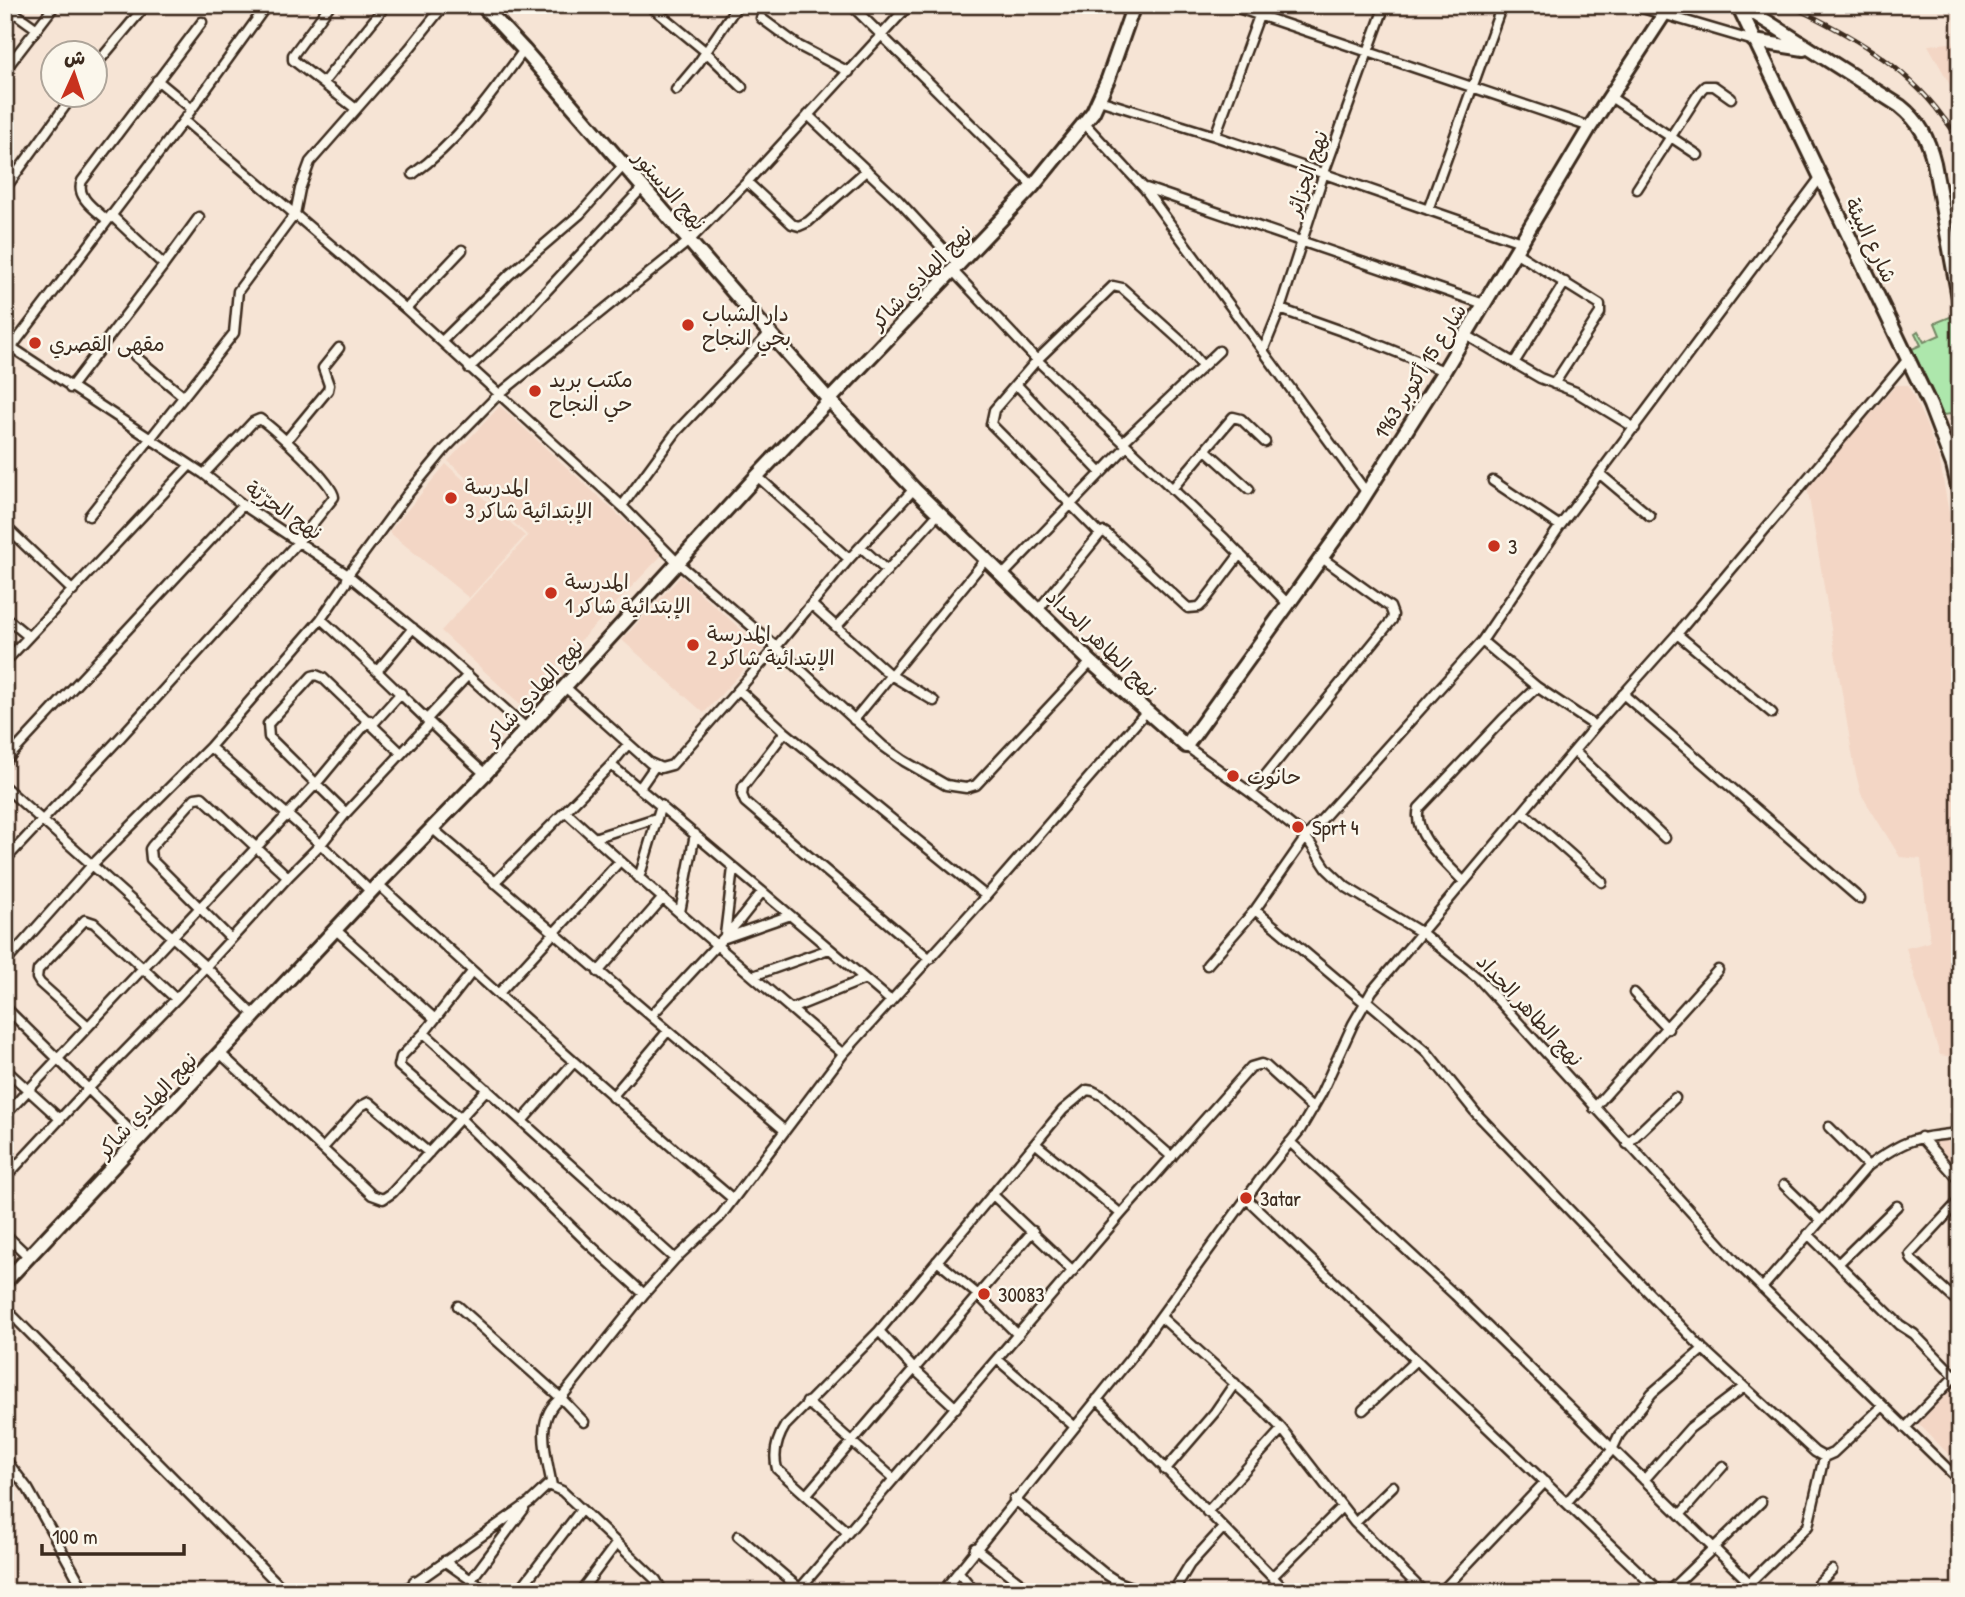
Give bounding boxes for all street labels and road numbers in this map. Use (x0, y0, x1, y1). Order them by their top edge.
street label: نهج الجزائر (1278, 126, 1335, 222)
street label: نهج الدستور (626, 142, 713, 236)
street label: شارع البيئة (1837, 193, 1904, 288)
street label: نهج الهادي شاكر (862, 218, 979, 338)
street label: شارع 15 أكتوبر 1963 (1367, 298, 1474, 445)
street label: نهج الحرّيّة (240, 474, 328, 546)
street label: نهج الطاهر الحداد (1040, 582, 1164, 704)
street label: نهج الهادي شاكر (477, 631, 591, 753)
street label: نهج الطاهر الحداد (1470, 947, 1590, 1073)
street label: نهج الهادي شاكر (89, 1046, 204, 1166)

